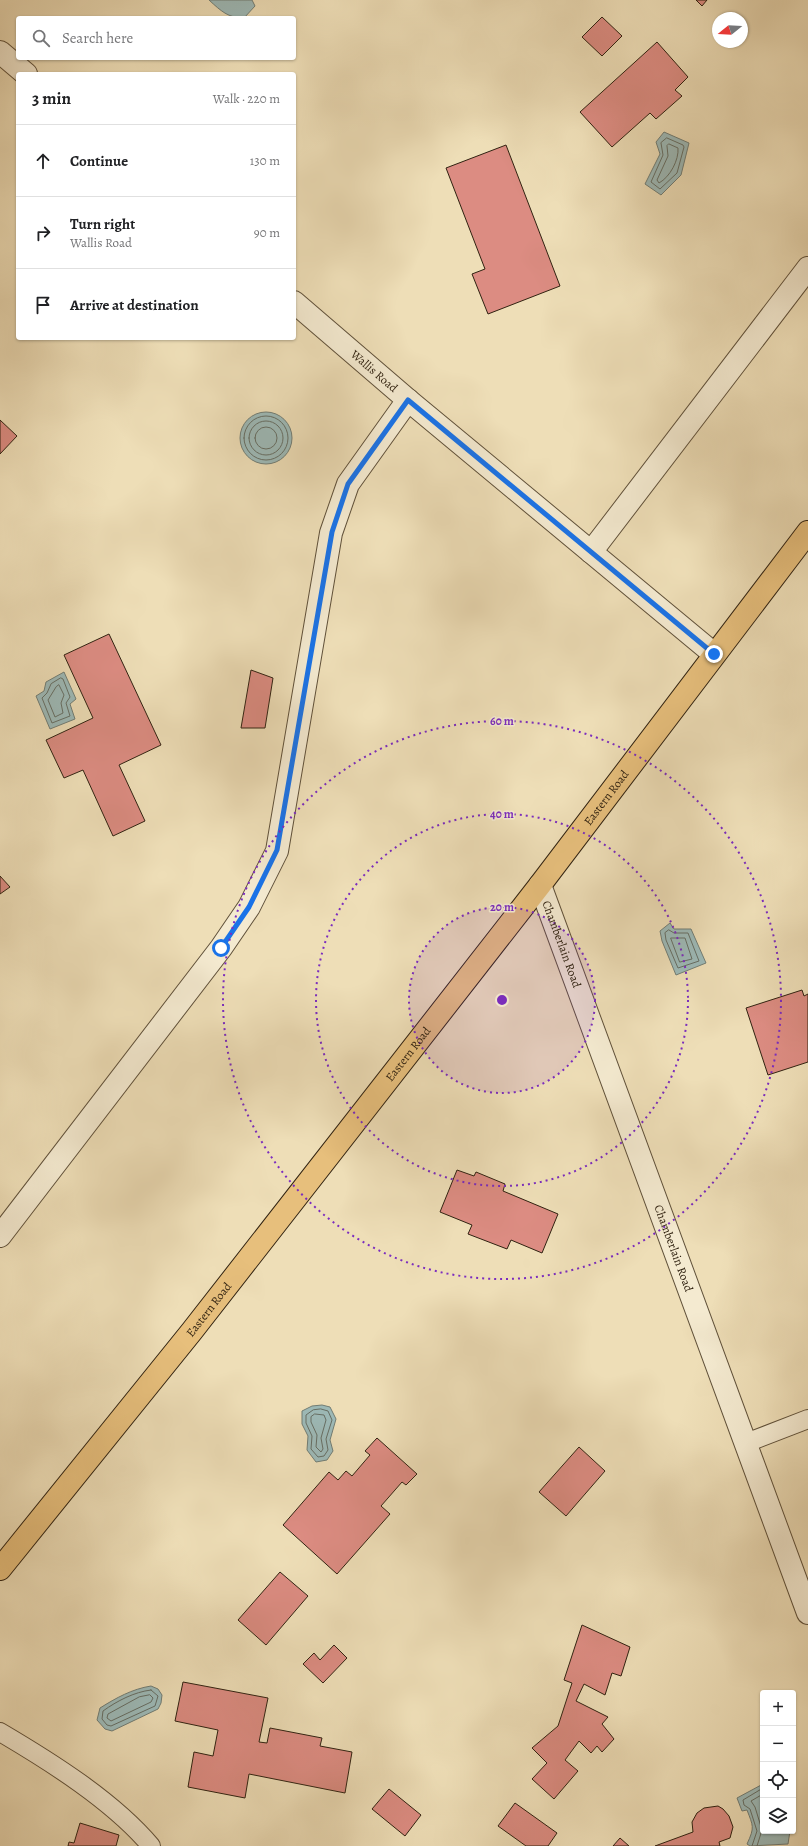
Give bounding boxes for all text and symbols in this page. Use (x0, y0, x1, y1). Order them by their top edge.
north arrow (712, 12, 748, 48)
search box (16, 16, 296, 60)
icon: search (30, 27, 52, 49)
text: Search here (62, 28, 133, 48)
text: 3 min (32, 87, 71, 110)
text: Walk · 220 m (213, 90, 280, 107)
icon: ahead (32, 150, 54, 172)
text: Continue (70, 151, 128, 171)
text: 130 m (250, 152, 280, 169)
text: Turn right (70, 214, 135, 234)
icon: right (32, 222, 54, 244)
text: 90 m (254, 224, 280, 241)
text: Wallis Road (70, 234, 132, 251)
icon: arrive (32, 294, 54, 316)
text: Arrive at destination (70, 295, 199, 315)
street label: Wallis Road (347, 346, 402, 396)
route end (705, 645, 723, 663)
text: 60 m (490, 713, 514, 729)
street label: Eastern Road (580, 767, 633, 829)
text: 40 m (490, 806, 514, 822)
street label: Chamberlain Road (538, 898, 585, 990)
text: 20 m (490, 899, 514, 915)
route start (212, 939, 230, 957)
centre of rings (495, 993, 509, 1007)
street label: Eastern Road (382, 1023, 435, 1085)
street label: Chamberlain Road (650, 1202, 697, 1294)
street label: Eastern Road (182, 1278, 235, 1340)
map controls (760, 1690, 796, 1834)
button: + (760, 1690, 796, 1726)
button: − (760, 1726, 796, 1762)
button: locate (760, 1762, 796, 1798)
button: layers (760, 1798, 796, 1834)

